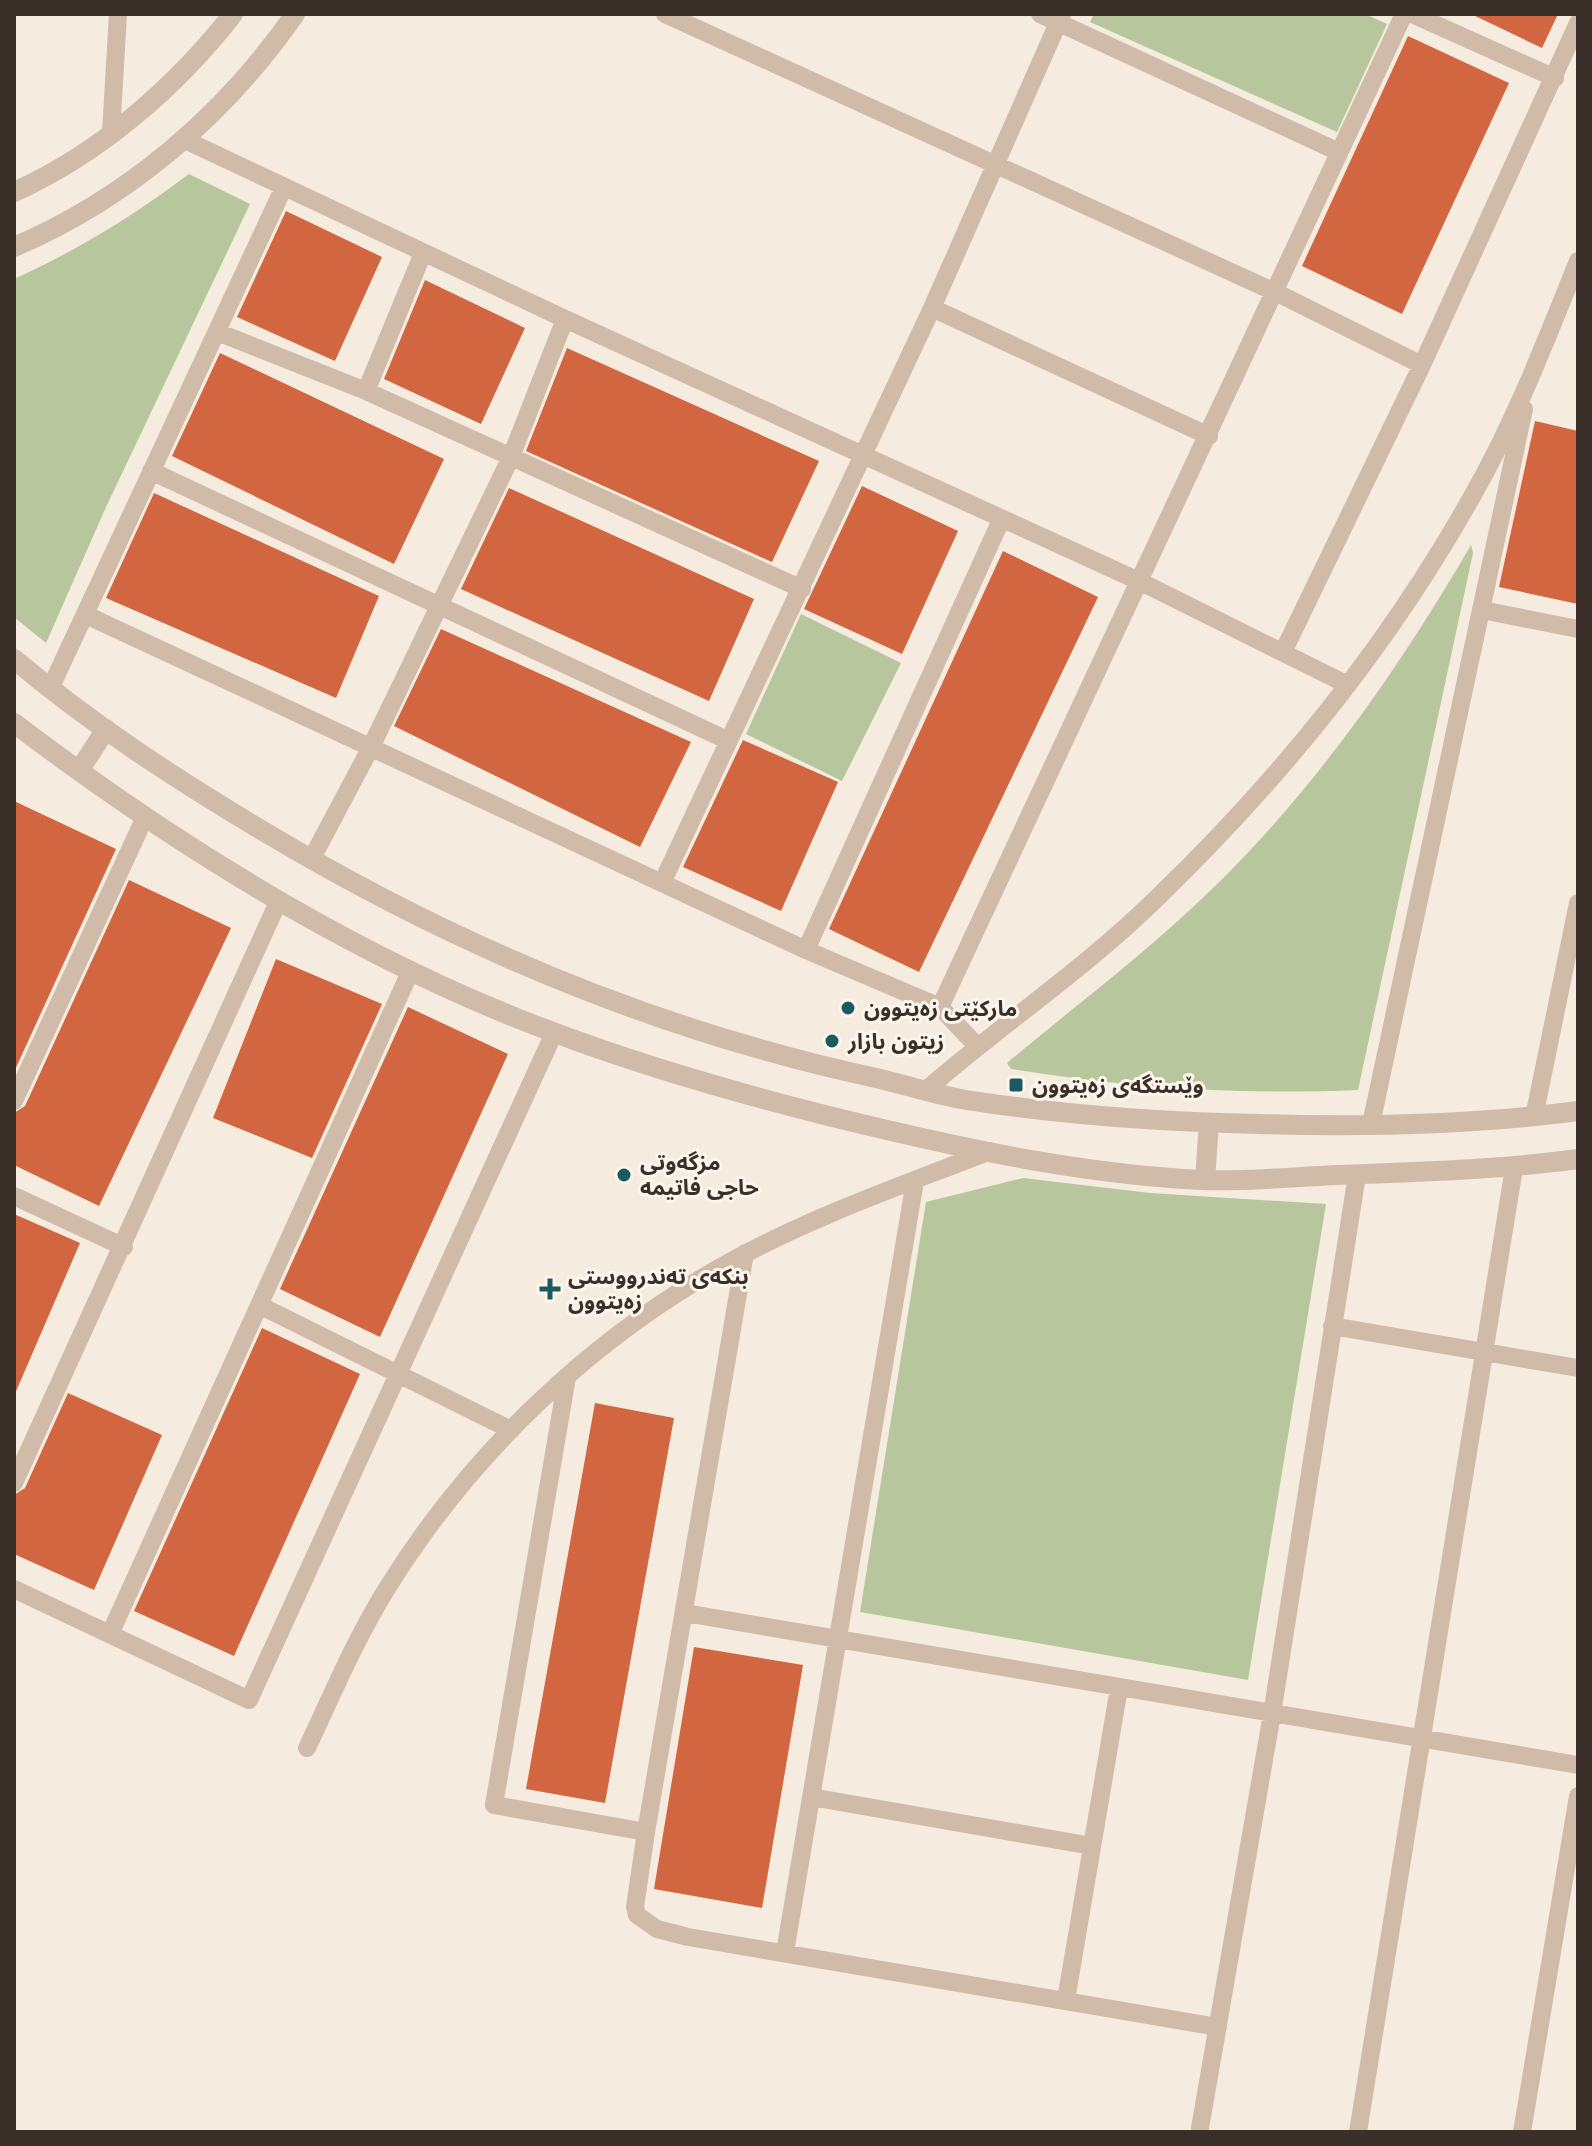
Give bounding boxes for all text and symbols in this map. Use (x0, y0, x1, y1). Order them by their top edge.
place label: مارکێتی زەیتوون (864, 992, 1017, 1022)
marker: مارکێتی زەیتوون (839, 999, 857, 1017)
place label: زيتون بازار (847, 1025, 944, 1055)
marker: زيتون بازار (823, 1032, 841, 1050)
place label: وێستگەی زەیتوون (1032, 1069, 1204, 1099)
marker: وێستگەی زەیتوون (1007, 1076, 1025, 1094)
place label: مزگەوتی حاجی فاتیمە (640, 1146, 759, 1201)
marker: مزگەوتی حاجی فاتیمە (615, 1166, 633, 1184)
place label: بنکەی تەندرووستی زەیتوون (568, 1260, 749, 1315)
marker: بنکەی تەندرووستی زەیتوون (539, 1278, 561, 1300)

